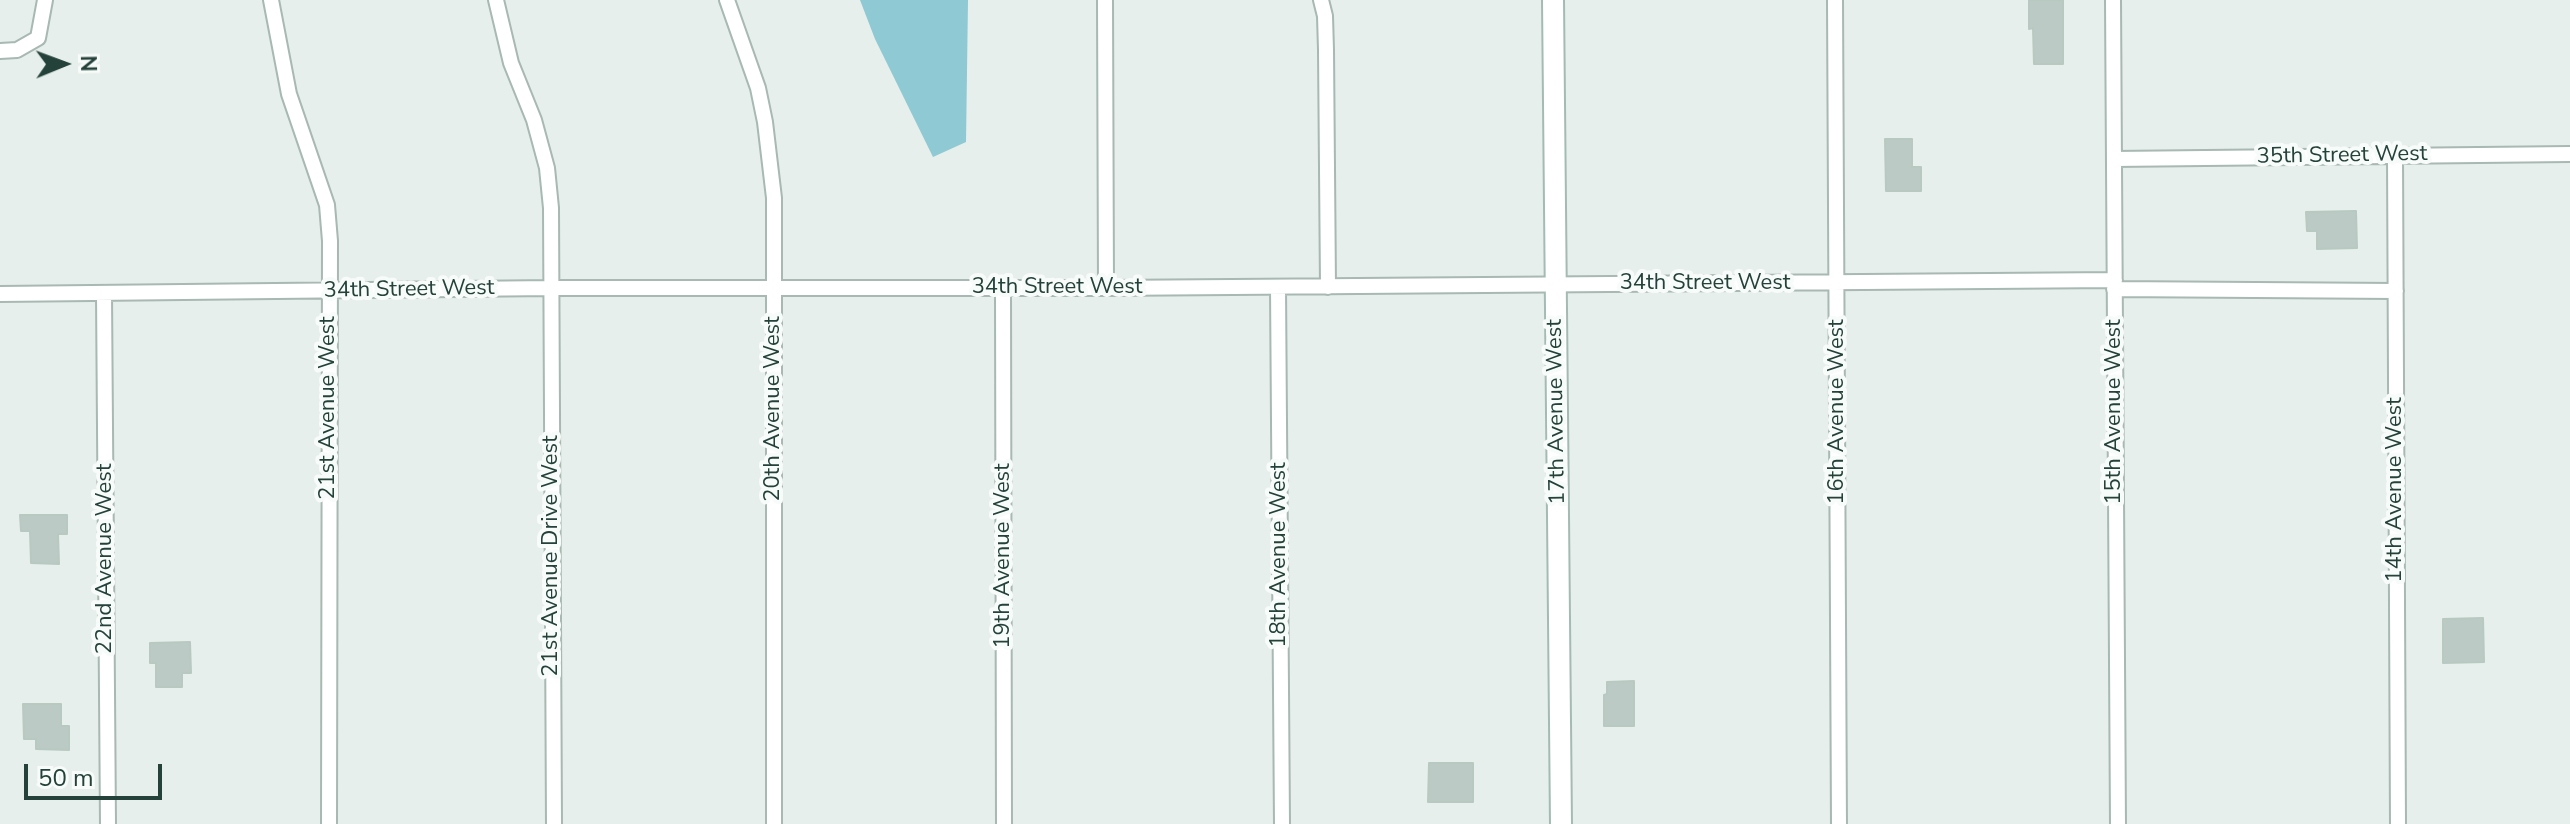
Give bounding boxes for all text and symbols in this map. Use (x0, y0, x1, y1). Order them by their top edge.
north arrow (24, 24, 104, 104)
text: N (73, 55, 103, 72)
street label: 35th Street West (2256, 141, 2428, 171)
street label: 34th Street West (1620, 271, 1790, 297)
street label: 34th Street West (323, 275, 495, 305)
street label: 34th Street West (972, 275, 1142, 301)
street label: 21st Avenue West (316, 316, 342, 500)
street label: 20th Avenue West (761, 316, 787, 502)
street label: 17th Avenue West (1542, 319, 1572, 505)
street label: 16th Avenue West (1825, 319, 1851, 505)
street label: 15th Avenue West (2102, 319, 2128, 505)
street label: 14th Avenue West (2383, 397, 2409, 583)
street label: 21st Avenue Drive West (539, 435, 565, 677)
street label: 18th Avenue West (1267, 462, 1293, 648)
street label: 19th Avenue West (991, 463, 1017, 649)
street label: 22nd Avenue West (93, 464, 119, 654)
scale bar (28, 748, 166, 798)
text: 50 m (38, 762, 94, 794)

